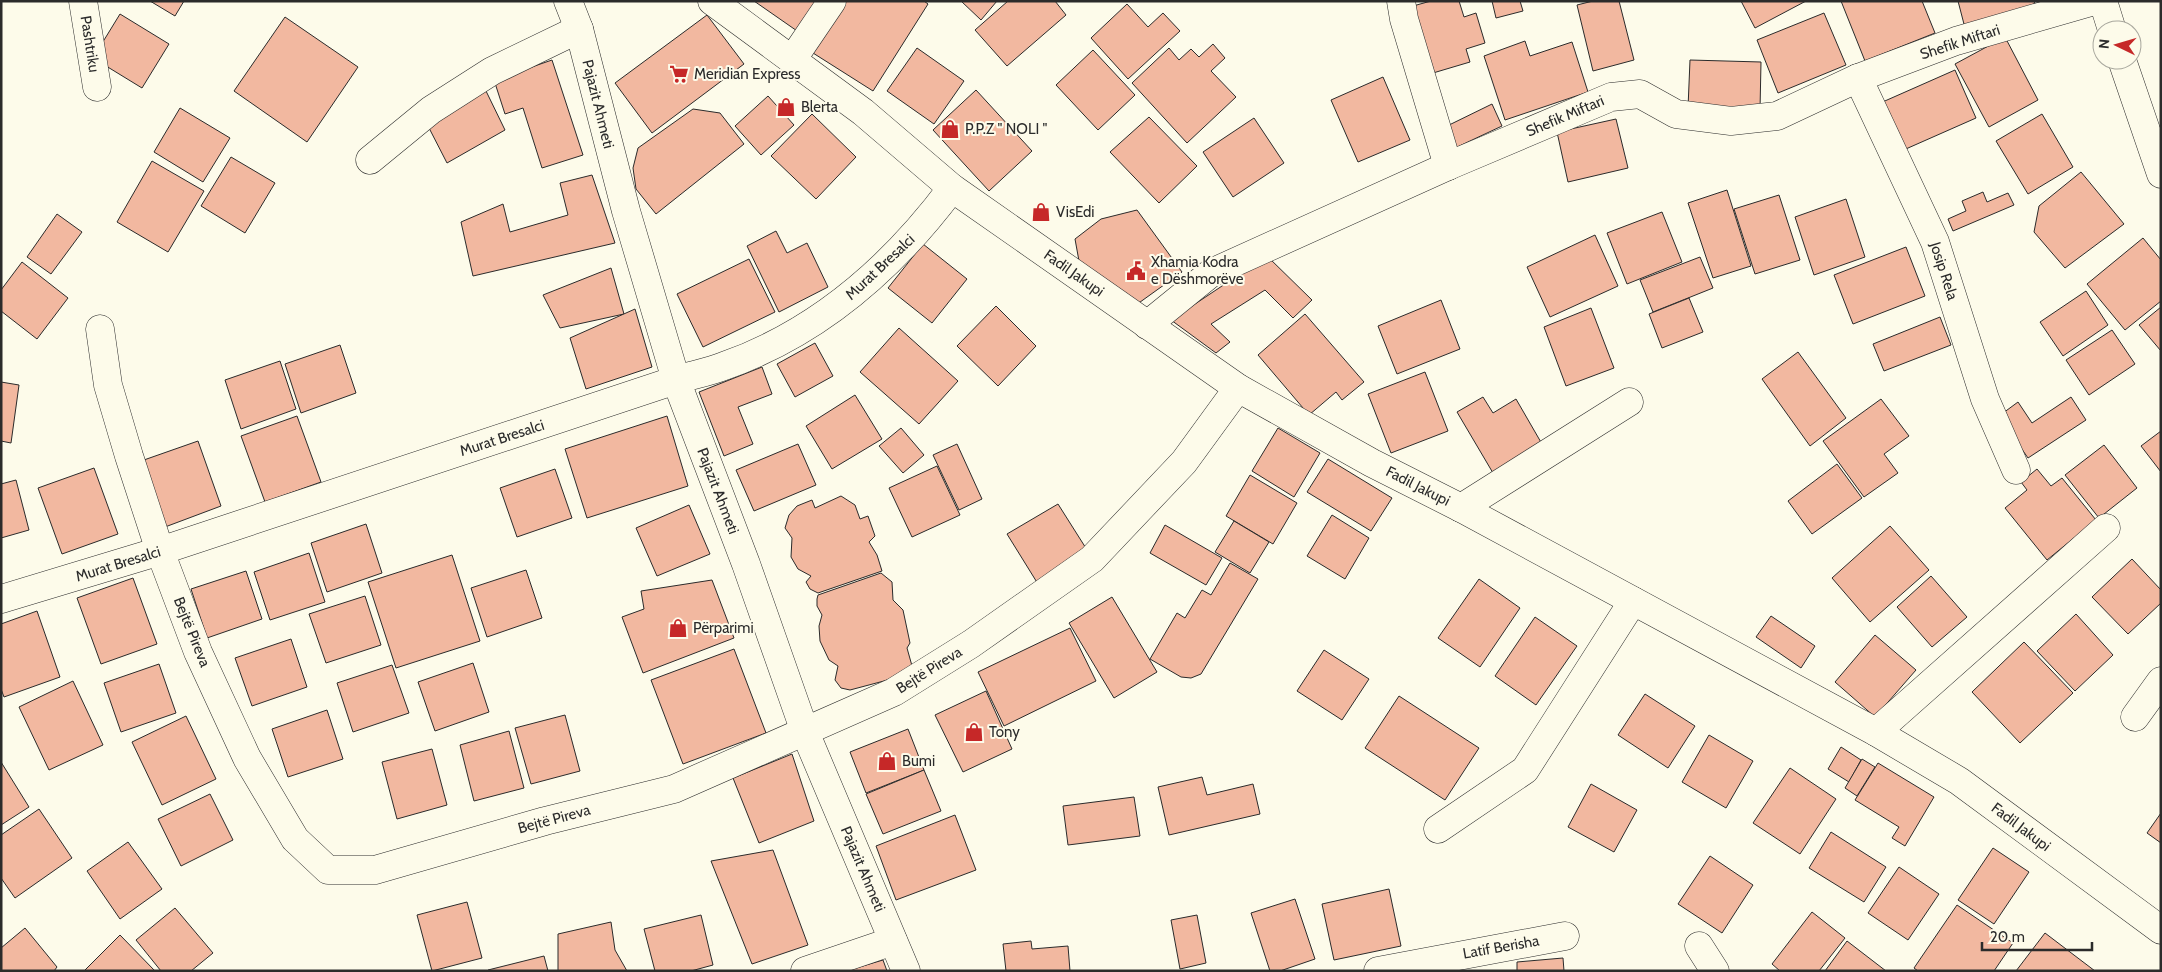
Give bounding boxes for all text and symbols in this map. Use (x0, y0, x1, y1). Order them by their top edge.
street label: Pashtriku (77, 14, 103, 74)
north arrow (2092, 20, 2142, 70)
street label: Shefik Miftari (1918, 21, 2002, 63)
text: N (2095, 38, 2113, 50)
street label: Pajazit Ahmeti (578, 58, 618, 150)
supermarket icon: Meridian Express (668, 63, 690, 85)
place label: Meridian Express (694, 65, 800, 83)
street label: Shefik Miftari (1523, 91, 1607, 141)
shop icon: Blerta (775, 96, 797, 118)
place label: Blerta (801, 98, 839, 116)
shop icon: P.P.Z " NOLI " (939, 118, 961, 140)
place label: P.P.Z " NOLI " (965, 120, 1048, 138)
shop icon: VisEdi (1030, 201, 1052, 223)
place label: VisEdi (1056, 203, 1095, 221)
street label: Murat Bresalci (842, 230, 918, 304)
street label: Josip Rela (1926, 239, 1962, 303)
street label: Fadil Jakupi (1040, 246, 1108, 300)
place label: Xhamia Kodra e Dëshmorëve (1151, 253, 1244, 288)
public building icon: Xhamia Kodra e Dëshmorëve (1125, 260, 1147, 282)
street label: Murat Bresalci (457, 416, 547, 460)
street label: Pajazit Ahmeti (693, 445, 743, 537)
street label: Fadil Jakupi (1383, 462, 1453, 510)
street label: Murat Bresalci (73, 543, 163, 585)
street label: Bejtë Pireva (170, 594, 215, 671)
shop icon: Përparimi (667, 617, 689, 639)
place label: Përparimi (693, 619, 754, 637)
street label: Bejtë Pireva (893, 642, 966, 697)
shop icon: Tony (963, 721, 985, 743)
place label: Tony (989, 723, 1020, 741)
shop icon: Bumi (876, 750, 898, 772)
place label: Bumi (902, 752, 935, 770)
street label: Fadil Jakupi (1988, 799, 2054, 855)
street label: Bejtë Pireva (516, 801, 593, 837)
street label: Pajazit Ahmeti (837, 824, 889, 914)
scale bar (1982, 920, 2092, 952)
text: 20 m (1990, 928, 2025, 946)
street label: Latif Berisha (1461, 931, 1541, 963)

